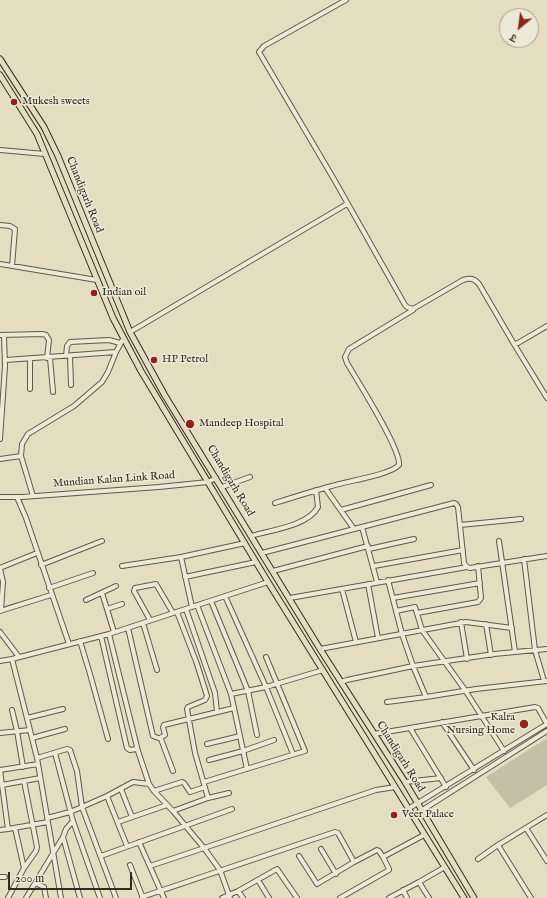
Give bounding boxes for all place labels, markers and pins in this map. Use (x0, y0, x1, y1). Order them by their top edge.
place label: Mukesh sweets (22, 95, 90, 109)
marker: Mukesh sweets (9, 97, 19, 107)
place label: Indian oil (102, 286, 146, 300)
marker: Indian oil (89, 288, 99, 298)
place label: HP Petrol (162, 353, 208, 367)
marker: HP Petrol (149, 355, 159, 365)
place label: Mandeep Hospital (199, 417, 284, 431)
marker: Mandeep Hospital (184, 418, 196, 430)
place label: Kalra Nursing Home (446, 711, 515, 737)
marker: Kalra Nursing Home (518, 718, 530, 730)
place label: Veer Palace (402, 808, 454, 822)
marker: Veer Palace (389, 810, 399, 820)

